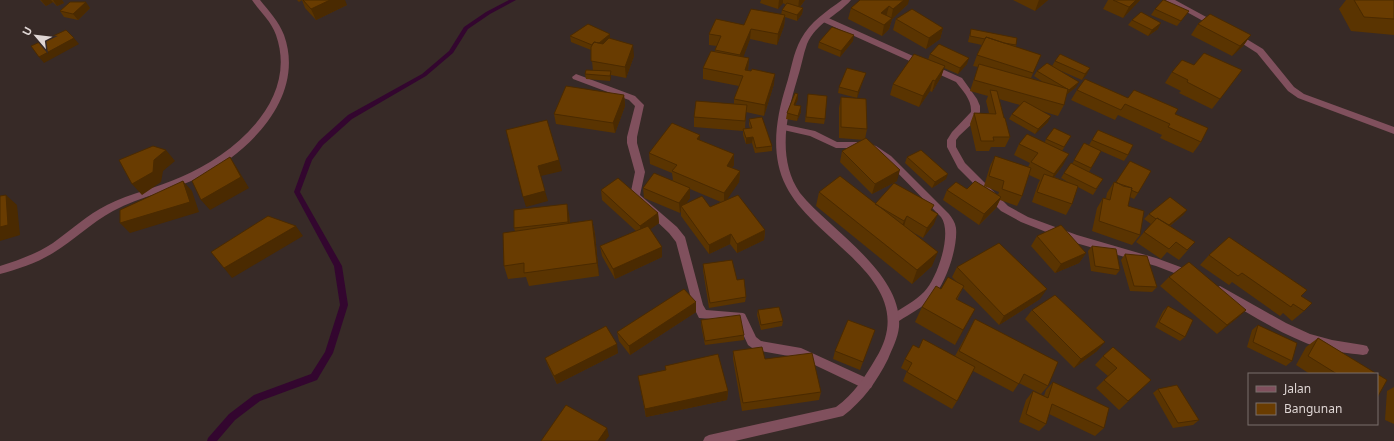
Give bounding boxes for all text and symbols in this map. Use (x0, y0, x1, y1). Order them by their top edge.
north arrow (16, 16, 56, 56)
text: U (18, 24, 35, 38)
legend (1248, 373, 1378, 425)
text: Jalan (1283, 380, 1311, 397)
text: Bangunan (1284, 400, 1342, 417)

